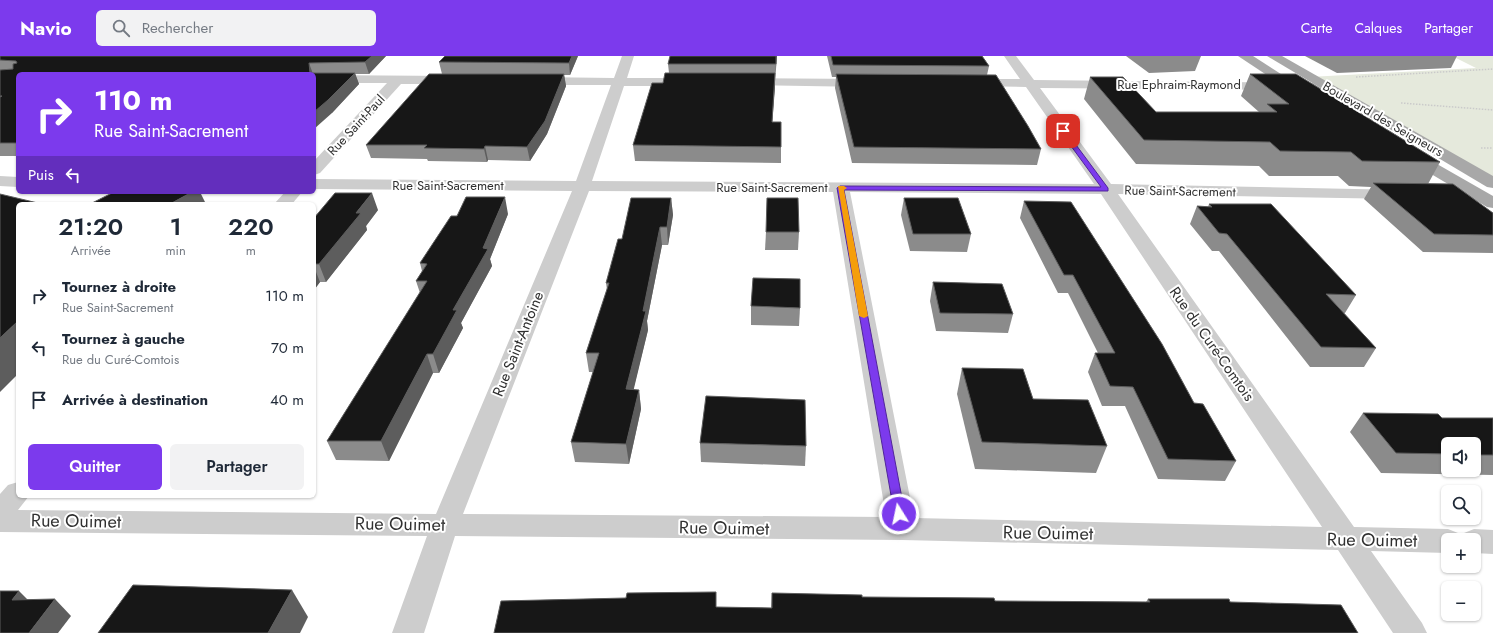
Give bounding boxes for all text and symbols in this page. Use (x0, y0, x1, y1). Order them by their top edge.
search box (96, 10, 376, 46)
text: Navio (20, 15, 72, 42)
icon: search (110, 17, 132, 39)
text: Rechercher (142, 17, 213, 39)
text: Carte (1301, 18, 1332, 38)
text: Calques (1354, 18, 1402, 38)
text: Partager (1424, 18, 1473, 38)
street label: Rue Ephraim-Raymond (1117, 75, 1241, 94)
street label: Boulevard des Seigneurs (1319, 77, 1447, 161)
text: 110 m (94, 80, 172, 121)
icon: right (28, 88, 80, 140)
street label: Rue Saint-Paul (323, 90, 389, 160)
pin (1046, 114, 1080, 148)
text: Rue Saint-Sacrement (94, 118, 248, 144)
icon: arrive (1052, 120, 1074, 142)
text: Puis (28, 164, 54, 186)
icon: left (62, 164, 84, 186)
street label: Rue Saint-Sacrement (392, 176, 505, 195)
street label: Rue Saint-Sacrement (716, 178, 829, 197)
street label: Rue Saint-Sacrement (1124, 181, 1237, 201)
text: 21:20 (58, 209, 123, 244)
text: 1 (170, 209, 182, 244)
text: 220 (228, 209, 274, 244)
text: Arrivée (71, 241, 111, 260)
text: min (165, 241, 186, 260)
text: m (246, 241, 256, 260)
text: Tournez à droite (62, 276, 176, 298)
street label: Rue du Curé-Comtois (1164, 282, 1260, 406)
icon: right (28, 285, 50, 307)
text: 110 m (265, 285, 304, 307)
street label: Rue Saint-Antoine (487, 288, 549, 400)
text: Rue Saint-Sacrement (62, 298, 173, 317)
text: Tournez à gauche (62, 328, 185, 350)
icon: left (28, 337, 50, 359)
text: 70 m (271, 337, 304, 359)
text: Rue du Curé-Comtois (62, 350, 179, 369)
icon: arrive (28, 389, 50, 411)
text: Arrivée à destination (62, 389, 208, 411)
text: 40 m (270, 389, 304, 411)
map controls (1441, 437, 1481, 621)
button: sound (1441, 437, 1481, 477)
button: Quitter (28, 444, 162, 490)
button: Partager (170, 444, 304, 490)
button: search (1441, 485, 1481, 525)
position arrow (878, 493, 920, 535)
street label: Rue Ouimet (31, 507, 122, 535)
street label: Rue Ouimet (355, 510, 446, 538)
street label: Rue Ouimet (679, 514, 770, 542)
street label: Rue Ouimet (1003, 519, 1094, 547)
street label: Rue Ouimet (1327, 526, 1418, 554)
button: + (1441, 533, 1481, 573)
button: − (1441, 581, 1481, 621)

